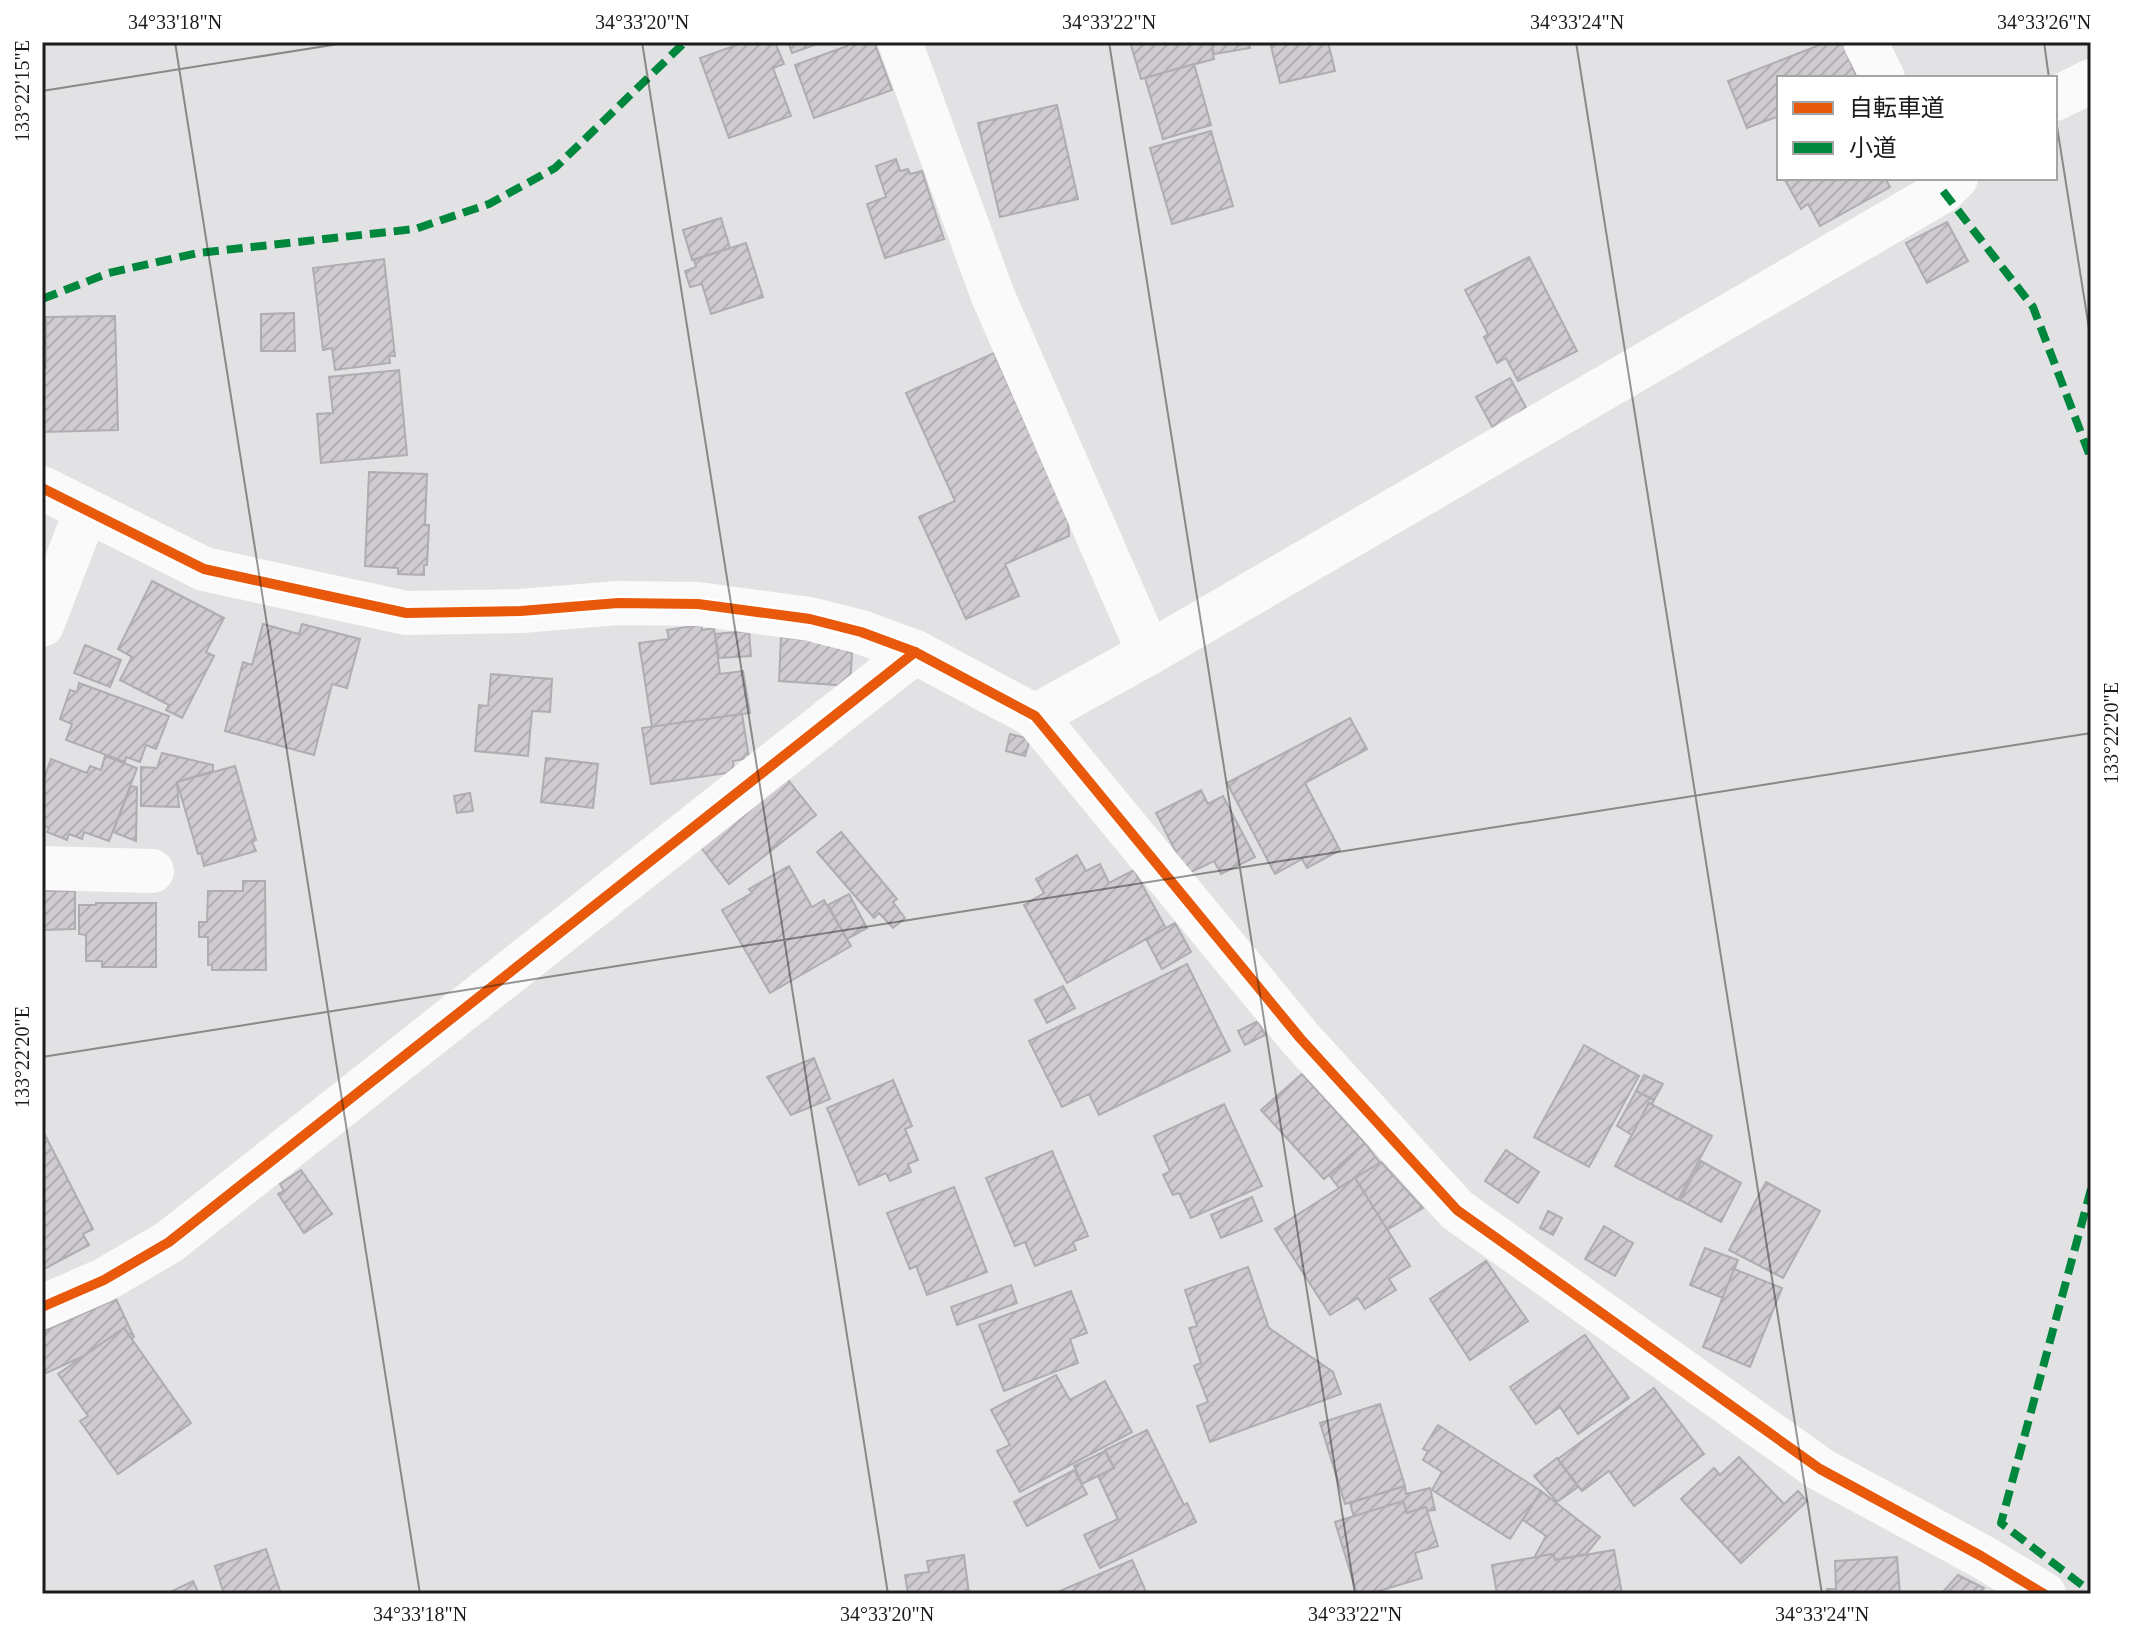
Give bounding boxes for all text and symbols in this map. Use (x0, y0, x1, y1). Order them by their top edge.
text: 34°33'18"N (128, 11, 222, 33)
text: 34°33'20"N (595, 11, 689, 33)
text: 34°33'22"N (1062, 11, 1156, 33)
text: 34°33'24"N (1530, 11, 1624, 33)
text: 34°33'26"N (1997, 11, 2091, 33)
text: 133°22'15"E (11, 40, 33, 142)
legend (1777, 76, 2057, 180)
text: 自転車道 (1849, 95, 1945, 121)
text: 小道 (1849, 135, 1897, 161)
text: 133°22'20"E (2100, 682, 2122, 784)
text: 133°22'20"E (11, 1006, 33, 1108)
text: 34°33'18"N (373, 1603, 467, 1625)
text: 34°33'20"N (840, 1603, 934, 1625)
text: 34°33'22"N (1308, 1603, 1402, 1625)
text: 34°33'24"N (1775, 1603, 1869, 1625)

